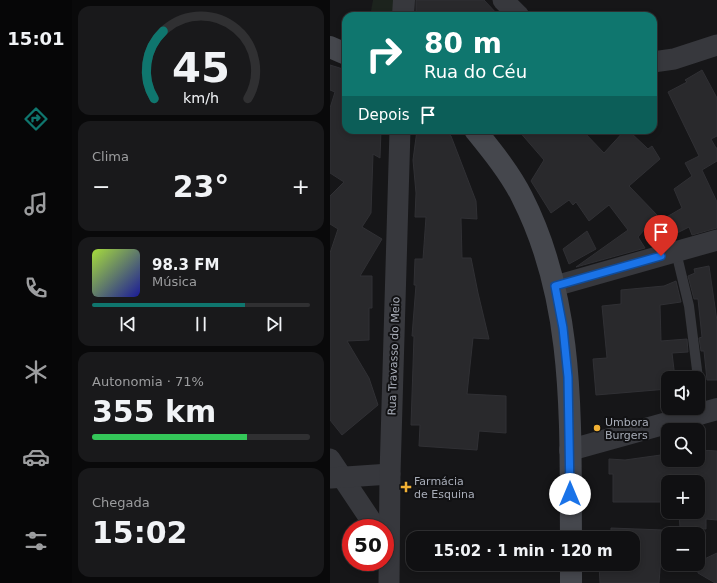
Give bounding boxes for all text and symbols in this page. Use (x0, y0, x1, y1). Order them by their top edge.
text: 80 m (424, 27, 502, 60)
text: 15:01 (7, 28, 65, 49)
icon: right (358, 28, 410, 80)
text: 45 (172, 43, 230, 92)
text: Rua do Céu (424, 61, 527, 82)
text: km/h (183, 89, 219, 105)
icon: arrive (417, 104, 439, 126)
icon: directions (22, 105, 50, 133)
text: Depois (358, 106, 409, 124)
text: Clima (92, 149, 129, 164)
text: 23° (173, 169, 229, 204)
text: − (92, 174, 110, 199)
text: + (292, 174, 310, 199)
icon: music (22, 190, 50, 218)
pin (644, 215, 678, 256)
icon: arrive (650, 221, 672, 243)
text: 98.3 FM (152, 256, 219, 274)
icon: phone (22, 274, 50, 302)
text: Música (152, 274, 197, 289)
street label: Rua Travasso do Meio (385, 296, 403, 416)
icon: previous (117, 313, 139, 335)
icon: pause (190, 313, 212, 335)
icon: next (263, 313, 285, 335)
icon: climate (22, 358, 50, 386)
map controls (661, 371, 705, 571)
button: sound (661, 371, 705, 415)
text: Autonomia · 71% (92, 374, 204, 389)
text: 355 km (92, 394, 216, 429)
place label: Umbora Burgers (605, 416, 649, 442)
marker: Umbora Burgers (592, 423, 602, 433)
button: search (661, 423, 705, 467)
icon: car (22, 443, 50, 471)
position arrow (549, 473, 591, 515)
place label: Farmácia de Esquina (414, 475, 475, 501)
button: + (661, 475, 705, 519)
marker: Farmácia de Esquina (401, 482, 411, 492)
text: Chegada (92, 495, 150, 510)
text: 15:02 (92, 515, 188, 550)
speed limit sign: 50 (342, 519, 394, 571)
icon: filters (22, 527, 50, 555)
button: − (661, 527, 705, 571)
text: 15:02 · 1 min · 120 m (433, 542, 613, 560)

